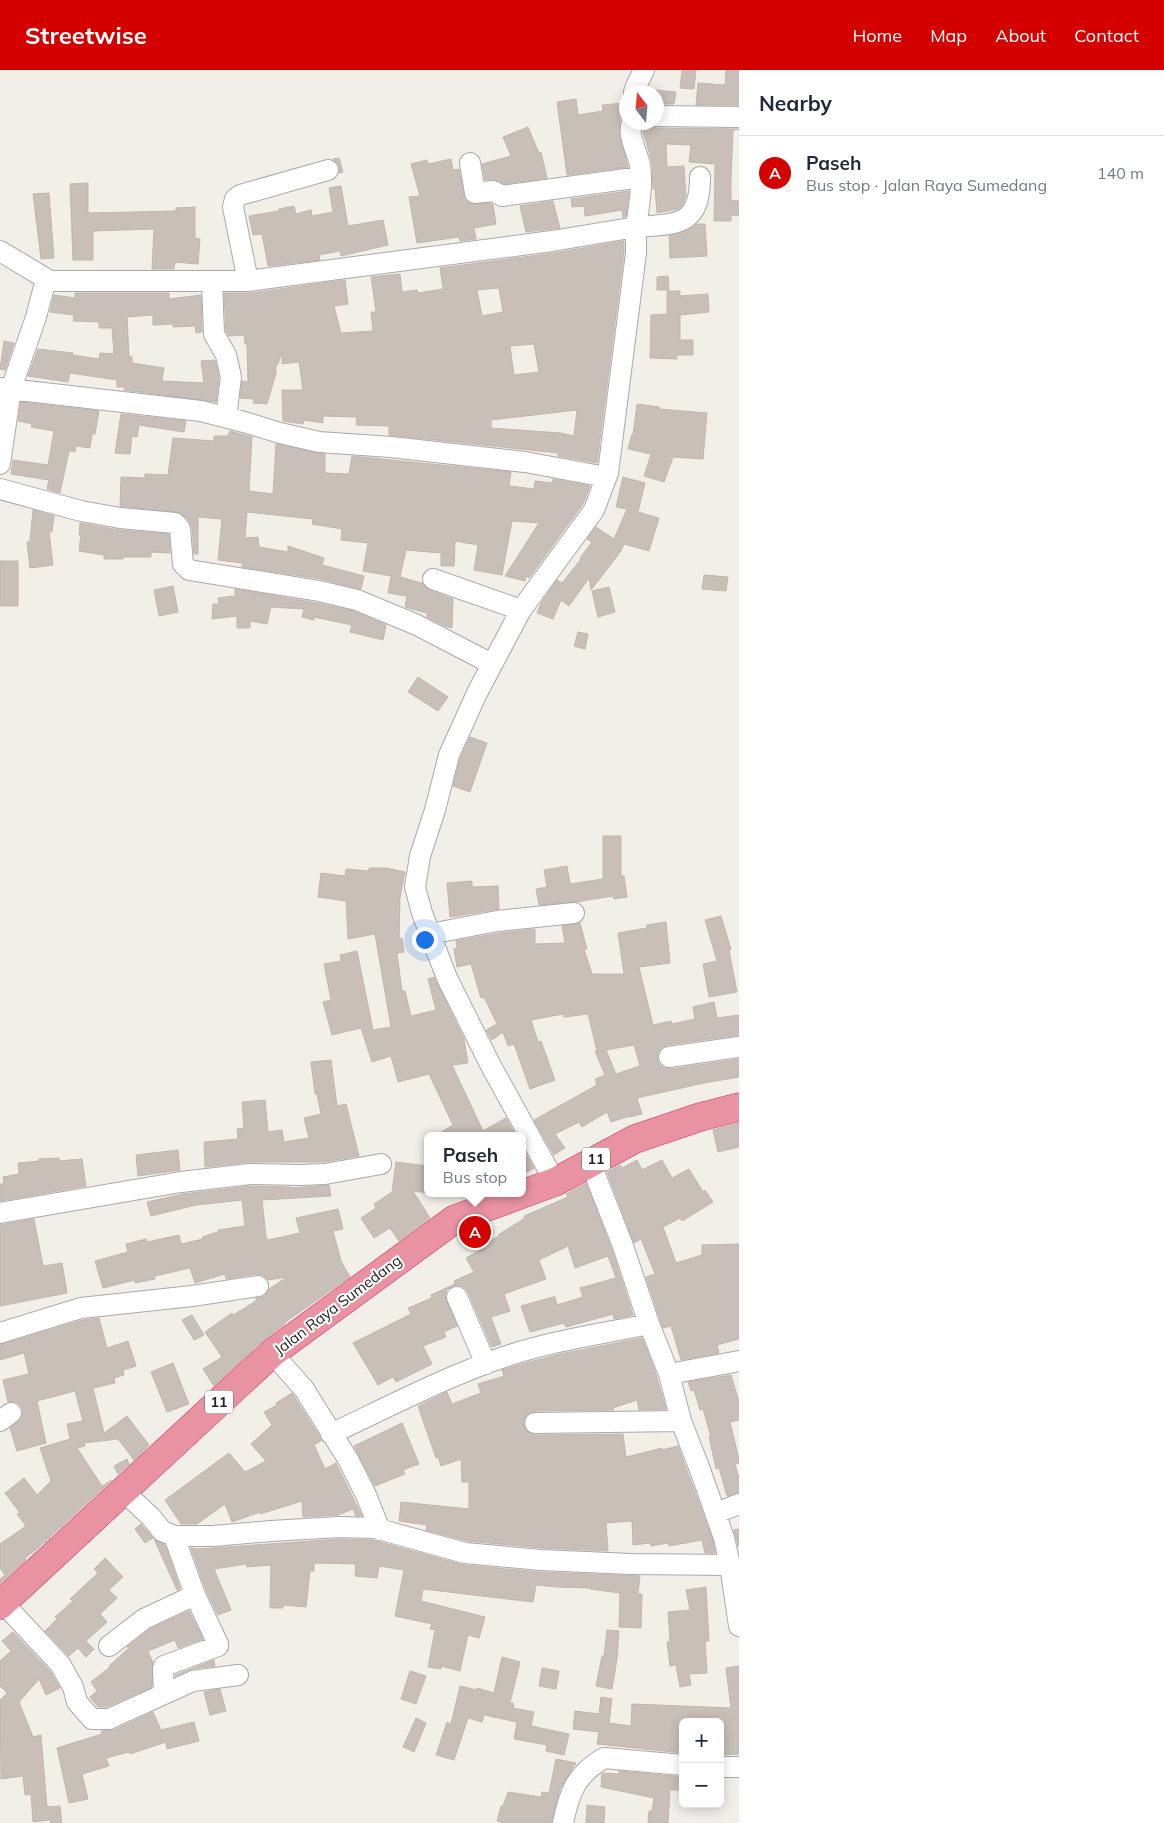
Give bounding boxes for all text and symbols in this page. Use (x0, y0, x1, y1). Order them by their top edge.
text: Streetwise (25, 20, 147, 50)
text: Home (852, 24, 902, 47)
text: Map (930, 24, 967, 47)
text: About (995, 24, 1046, 47)
text: Contact (1074, 24, 1139, 47)
north arrow (619, 85, 664, 130)
text: Nearby (759, 90, 832, 116)
text: Paseh (806, 151, 861, 175)
text: A (769, 163, 781, 183)
text: 140 m (1097, 163, 1144, 183)
text: Bus stop · Jalan Raya Sumedang (806, 175, 1047, 195)
your location (412, 927, 438, 953)
popup (424, 1132, 526, 1197)
text: Paseh (443, 1143, 498, 1167)
road number: 11 (582, 1148, 610, 1170)
text: Bus stop (443, 1167, 507, 1187)
pin: A (459, 1213, 491, 1251)
street label: Jalan Raya Sumedang (270, 1251, 405, 1359)
road number: 11 (205, 1390, 233, 1414)
map controls (679, 1718, 724, 1808)
button: + (679, 1718, 724, 1763)
button: − (679, 1763, 724, 1808)

